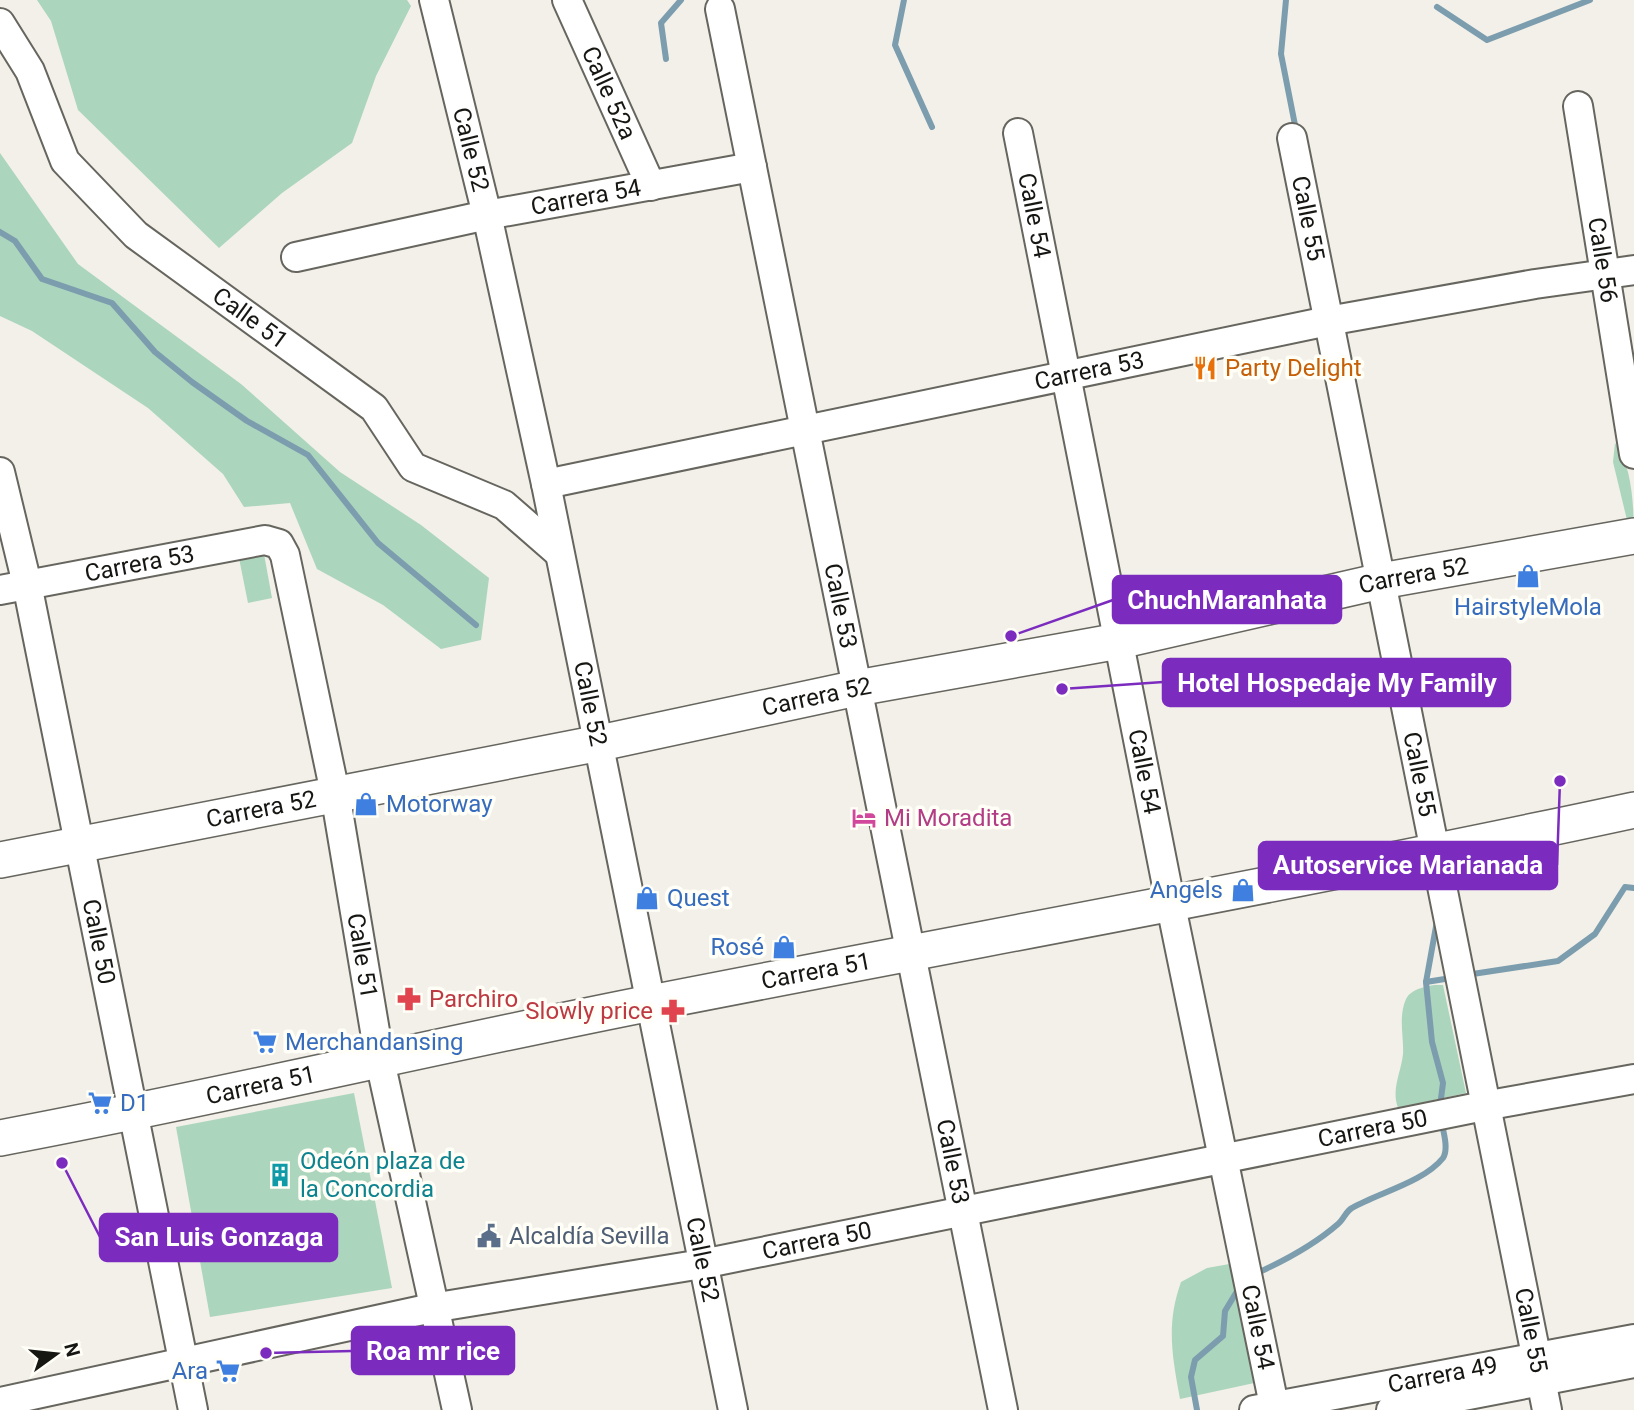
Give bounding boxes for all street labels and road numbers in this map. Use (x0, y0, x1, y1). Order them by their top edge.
street label: Calle 52a (576, 42, 642, 144)
street label: Calle 52 (447, 104, 495, 195)
street label: Calle 54 (1012, 170, 1056, 260)
street label: Carrera 54 (529, 173, 643, 221)
street label: Calle 55 (1286, 173, 1330, 263)
street label: Calle 56 (1582, 215, 1623, 305)
street label: Calle 51 (207, 281, 293, 355)
street label: Carrera 53 (1032, 346, 1147, 396)
street label: Carrera 53 (82, 540, 197, 588)
street label: Carrera 52 (1356, 552, 1471, 600)
street label: Calle 53 (818, 561, 863, 651)
street label: Calle 52 (568, 659, 613, 749)
street label: Carrera 52 (760, 672, 874, 722)
street label: Calle 54 (1122, 727, 1166, 817)
street label: Calle 55 (1397, 729, 1442, 819)
street label: Carrera 52 (204, 785, 318, 833)
street label: Calle 50 (77, 897, 121, 987)
street label: Calle 51 (341, 911, 383, 1001)
street label: Carrera 51 (759, 947, 873, 995)
street label: Carrera 51 (203, 1060, 318, 1110)
street label: Carrera 50 (1316, 1104, 1430, 1153)
street label: Calle 53 (931, 1117, 975, 1207)
street label: Calle 52 (680, 1215, 725, 1304)
street label: Carrera 50 (760, 1216, 874, 1265)
street label: Calle 54 (1236, 1282, 1280, 1372)
street label: Calle 55 (1509, 1285, 1553, 1375)
street label: Carrera 49 (1386, 1351, 1500, 1399)

